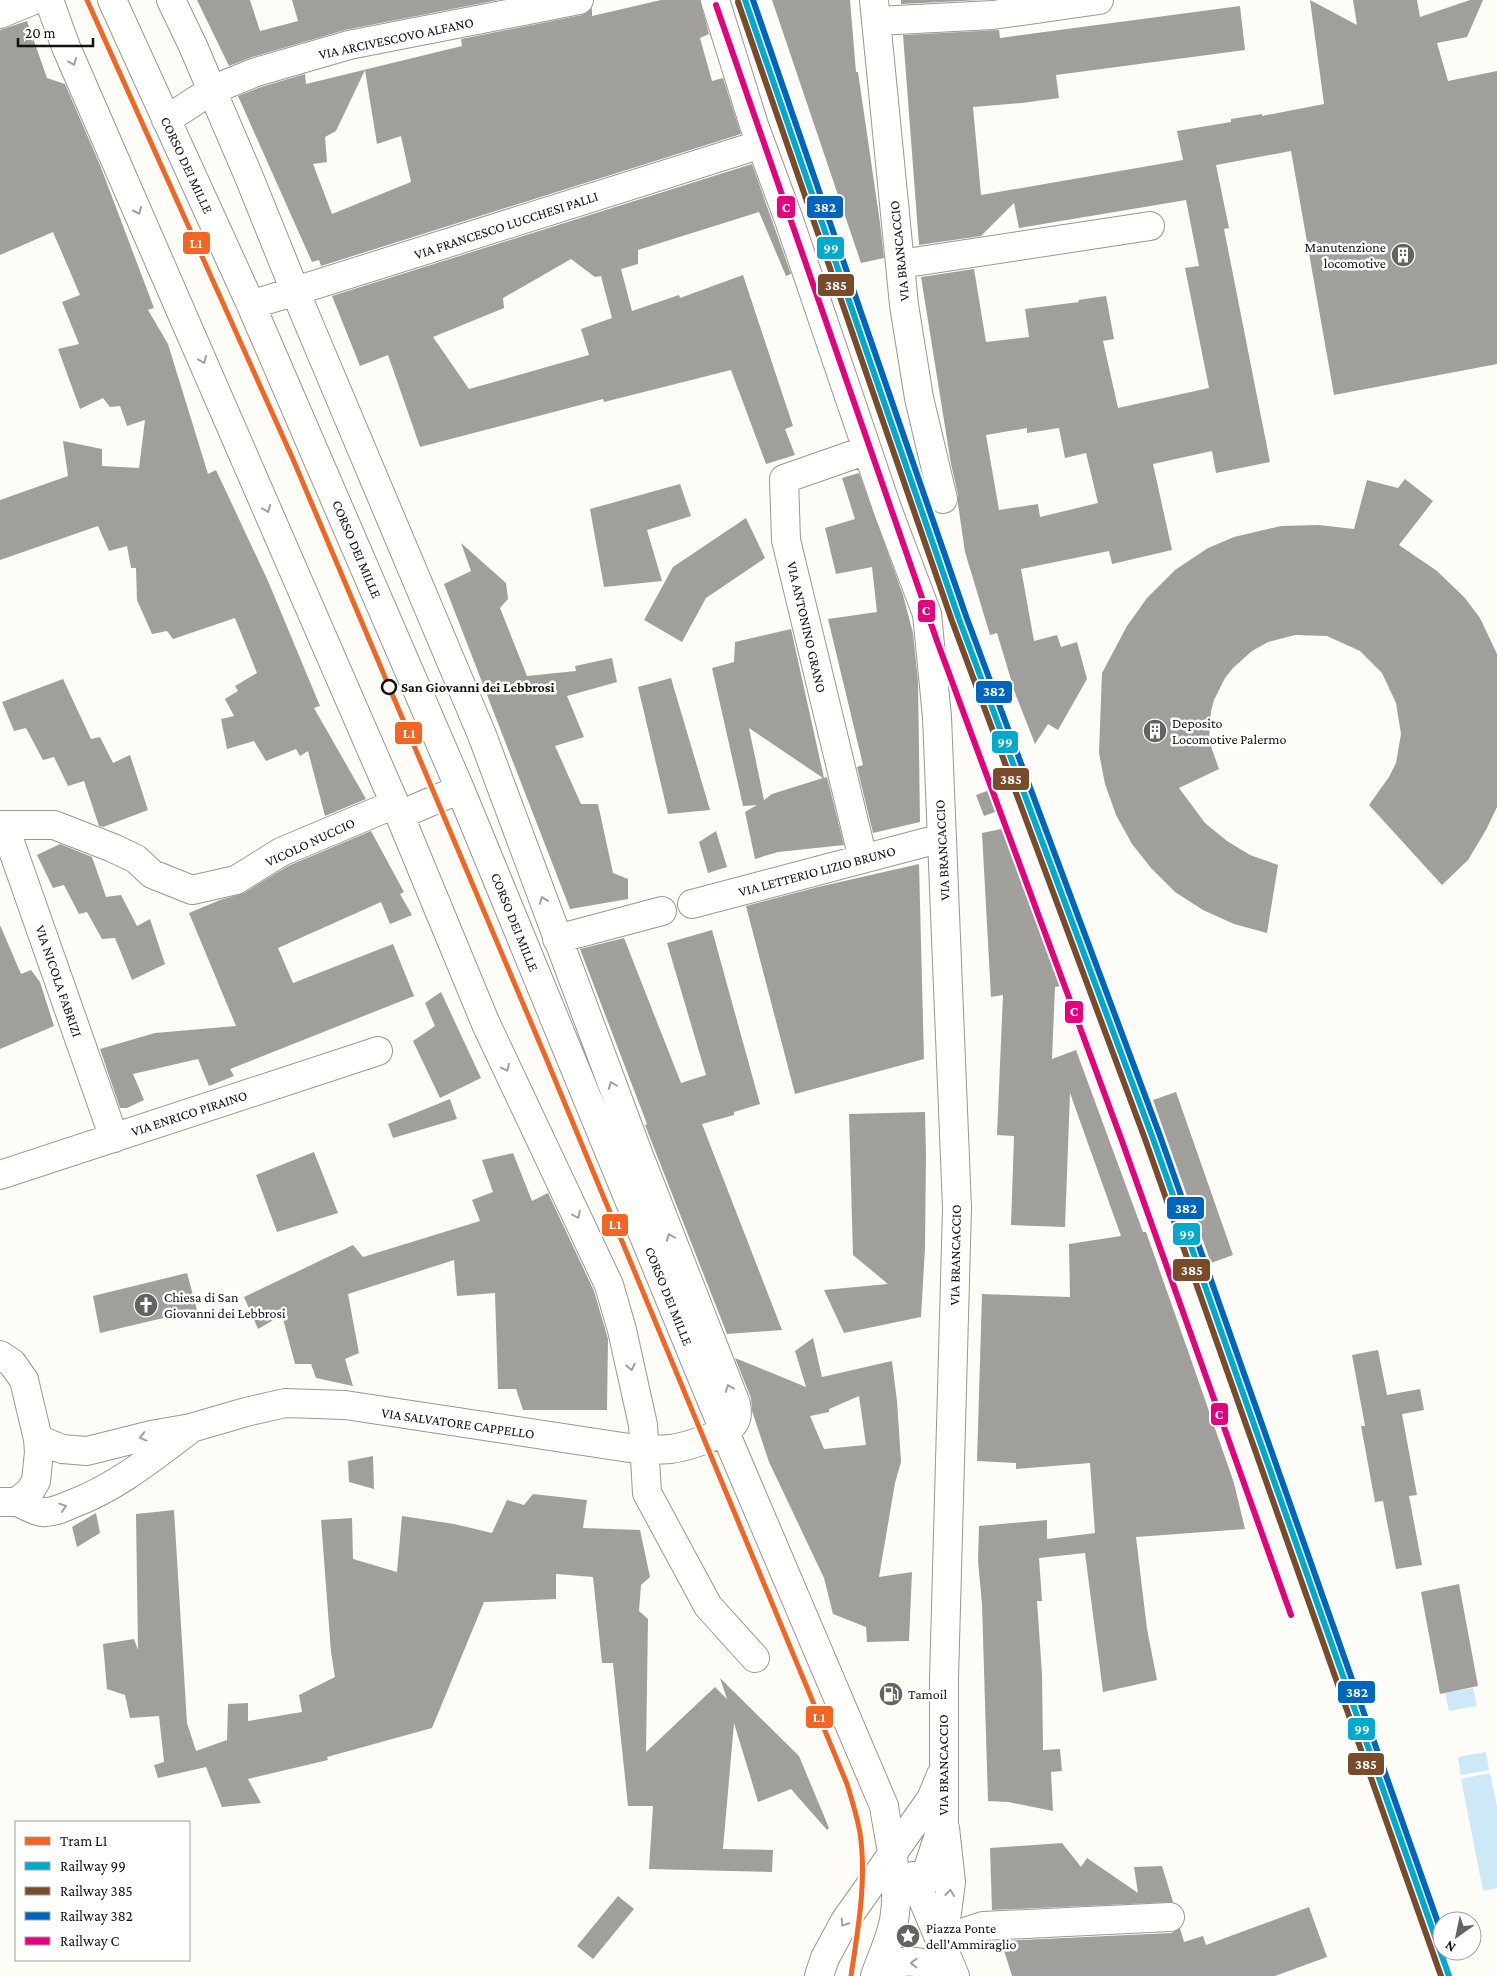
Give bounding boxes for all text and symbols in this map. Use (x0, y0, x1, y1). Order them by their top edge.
street label: VIA ARCIVESCOVO ALFANO (317, 14, 475, 62)
scale bar (18, 15, 92, 47)
text: 20 m (25, 25, 56, 41)
one-way arrow (66, 57, 77, 66)
street label: CORSO DEI MILLE (158, 114, 217, 216)
street label: VIA FRANCESCO LUCCHESI PALLI (412, 188, 600, 262)
line badge: C (776, 195, 796, 219)
line badge: 382 (806, 195, 844, 219)
text: C (782, 199, 791, 215)
text: 382 (814, 199, 836, 215)
street label: VIA BRANCACCIO (886, 200, 912, 302)
one-way arrow (132, 206, 142, 215)
line badge: L1 (182, 231, 211, 255)
text: L1 (190, 235, 202, 251)
line badge: 99 (816, 236, 845, 260)
place label: Manutenzione locomotive (1305, 239, 1386, 271)
text: 99 (823, 240, 839, 256)
building icon: Manutenzione locomotive (1390, 242, 1416, 268)
line badge: 385 (817, 273, 855, 297)
text: 385 (825, 277, 847, 293)
one-way arrow (197, 355, 208, 364)
street label: CORSO DEI MILLE (329, 498, 385, 601)
one-way arrow (261, 504, 272, 513)
street label: VIA ANTONINO GRANO (784, 560, 830, 694)
line badge: C (917, 599, 936, 623)
text: C (922, 602, 931, 618)
marker: San Giovanni dei Lebbrosi (381, 679, 397, 695)
place label: San Giovanni dei Lebbrosi (401, 679, 555, 695)
line badge: 382 (975, 680, 1013, 704)
text: 382 (983, 683, 1005, 699)
place label: Deposito Locomotive Palermo (1172, 715, 1287, 747)
building icon: Deposito Locomotive Palermo (1142, 718, 1168, 744)
line badge: L1 (394, 721, 423, 745)
text: L1 (403, 725, 415, 741)
line badge: 99 (991, 730, 1019, 754)
text: 99 (997, 734, 1013, 750)
line badge: 385 (992, 767, 1030, 791)
text: 385 (1000, 771, 1022, 787)
street label: VIA BRANCACCIO (931, 799, 953, 901)
street label: VICOLO NUCCIO (263, 814, 357, 870)
street label: VIA LETTERIO LIZIO BRUNO (737, 842, 897, 900)
street label: CORSO DEI MILLE (488, 870, 542, 974)
one-way arrow (539, 896, 549, 905)
street label: VIA NICOLA FABRIZI (32, 923, 86, 1039)
line badge: C (1064, 1000, 1084, 1024)
text: C (1070, 1003, 1079, 1019)
one-way arrow (500, 1063, 511, 1072)
one-way arrow (608, 1081, 618, 1090)
street label: VIA ENRICO PIRAINO (129, 1087, 249, 1139)
line badge: 382 (1166, 1196, 1205, 1220)
text: 382 (1175, 1200, 1197, 1216)
street label: VIA BRANCACCIO (946, 1204, 964, 1306)
one-way arrow (571, 1209, 581, 1218)
line badge: L1 (601, 1213, 629, 1237)
text: L1 (609, 1216, 621, 1232)
line badge: 99 (1172, 1222, 1201, 1246)
text: 99 (1179, 1226, 1195, 1242)
one-way arrow (666, 1233, 677, 1242)
street label: CORSO DEI MILLE (642, 1244, 696, 1348)
line badge: 385 (1172, 1258, 1211, 1282)
text: 385 (1181, 1262, 1203, 1278)
place label: Chiesa di San Giovanni dei Lebbrosi (164, 1289, 286, 1321)
church icon: Chiesa di San Giovanni dei Lebbrosi (133, 1292, 159, 1318)
one-way arrow (625, 1363, 636, 1372)
one-way arrow (725, 1384, 736, 1393)
line badge: C (1210, 1402, 1229, 1426)
street label: VIA SALVATORE CAPPELLO (380, 1404, 536, 1442)
text: C (1215, 1406, 1224, 1422)
one-way arrow (139, 1432, 148, 1442)
one-way arrow (59, 1503, 67, 1513)
line badge: 382 (1337, 1680, 1376, 1704)
fuel station icon: Tamoil (878, 1681, 904, 1707)
text: 382 (1346, 1684, 1368, 1700)
place label: Tamoil (908, 1686, 947, 1702)
line badge: L1 (805, 1705, 834, 1729)
text: L1 (813, 1709, 825, 1725)
street label: VIA BRANCACCIO (935, 1714, 951, 1816)
line badge: 99 (1347, 1717, 1376, 1741)
text: 99 (1354, 1721, 1370, 1737)
line badge: 385 (1347, 1752, 1385, 1776)
text: 385 (1355, 1756, 1377, 1772)
legend (15, 1821, 190, 1961)
text: Tram L1 (60, 1833, 107, 1849)
text: Railway 99 (60, 1858, 126, 1875)
text: Railway 385 (60, 1883, 133, 1900)
one-way arrow (944, 1888, 954, 1897)
text: Railway 382 (60, 1908, 133, 1925)
north arrow (1432, 1911, 1482, 1961)
one-way arrow (841, 1917, 851, 1926)
place label: Piazza Ponte dell'Ammiraglio (926, 1920, 1016, 1952)
place icon: Piazza Ponte dell'Ammiraglio (895, 1923, 921, 1949)
text: Railway C (60, 1933, 120, 1950)
text: N (1441, 1937, 1458, 1956)
one-way arrow (910, 1958, 918, 1968)

